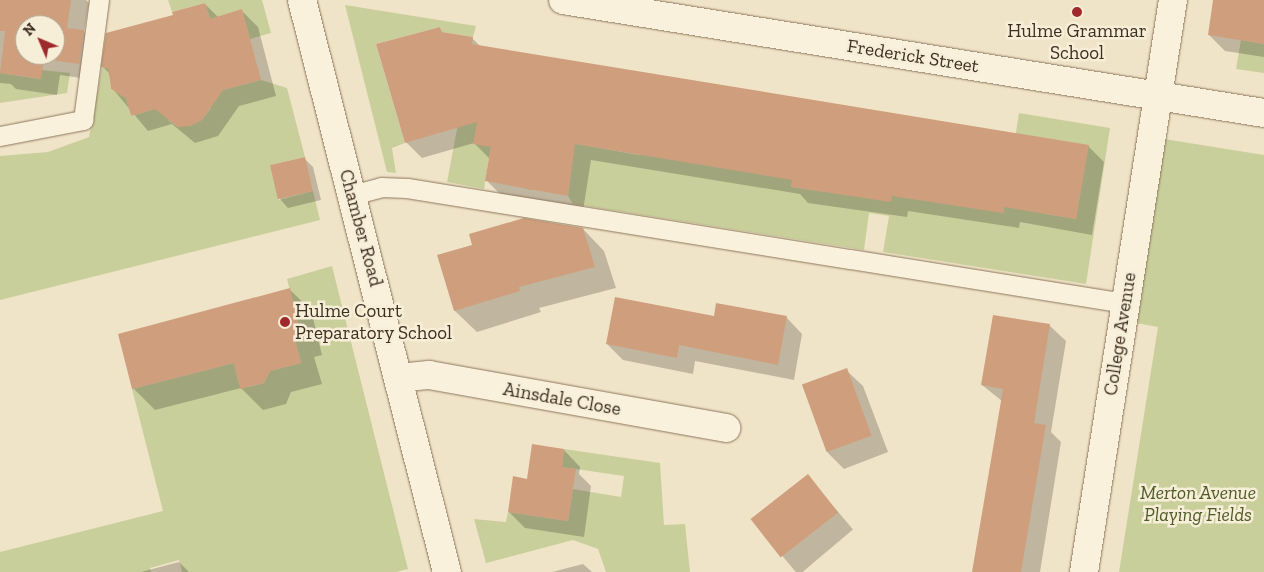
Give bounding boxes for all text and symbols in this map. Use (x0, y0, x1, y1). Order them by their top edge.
marker: Hulme Grammar School (1071, 6, 1083, 18)
north arrow (15, 15, 65, 65)
text: N (20, 20, 40, 40)
place label: Hulme Grammar School (1007, 20, 1147, 64)
street label: Frederick Street (845, 34, 981, 78)
street label: Chamber Road (334, 167, 388, 289)
street label: College Avenue (1099, 271, 1141, 397)
place label: Hulme Court Preparatory School (295, 300, 452, 344)
marker: Hulme Court Preparatory School (279, 316, 291, 328)
street label: Ainsdale Close (501, 377, 623, 421)
park label: Merton Avenue Playing Fields (1140, 482, 1256, 526)

